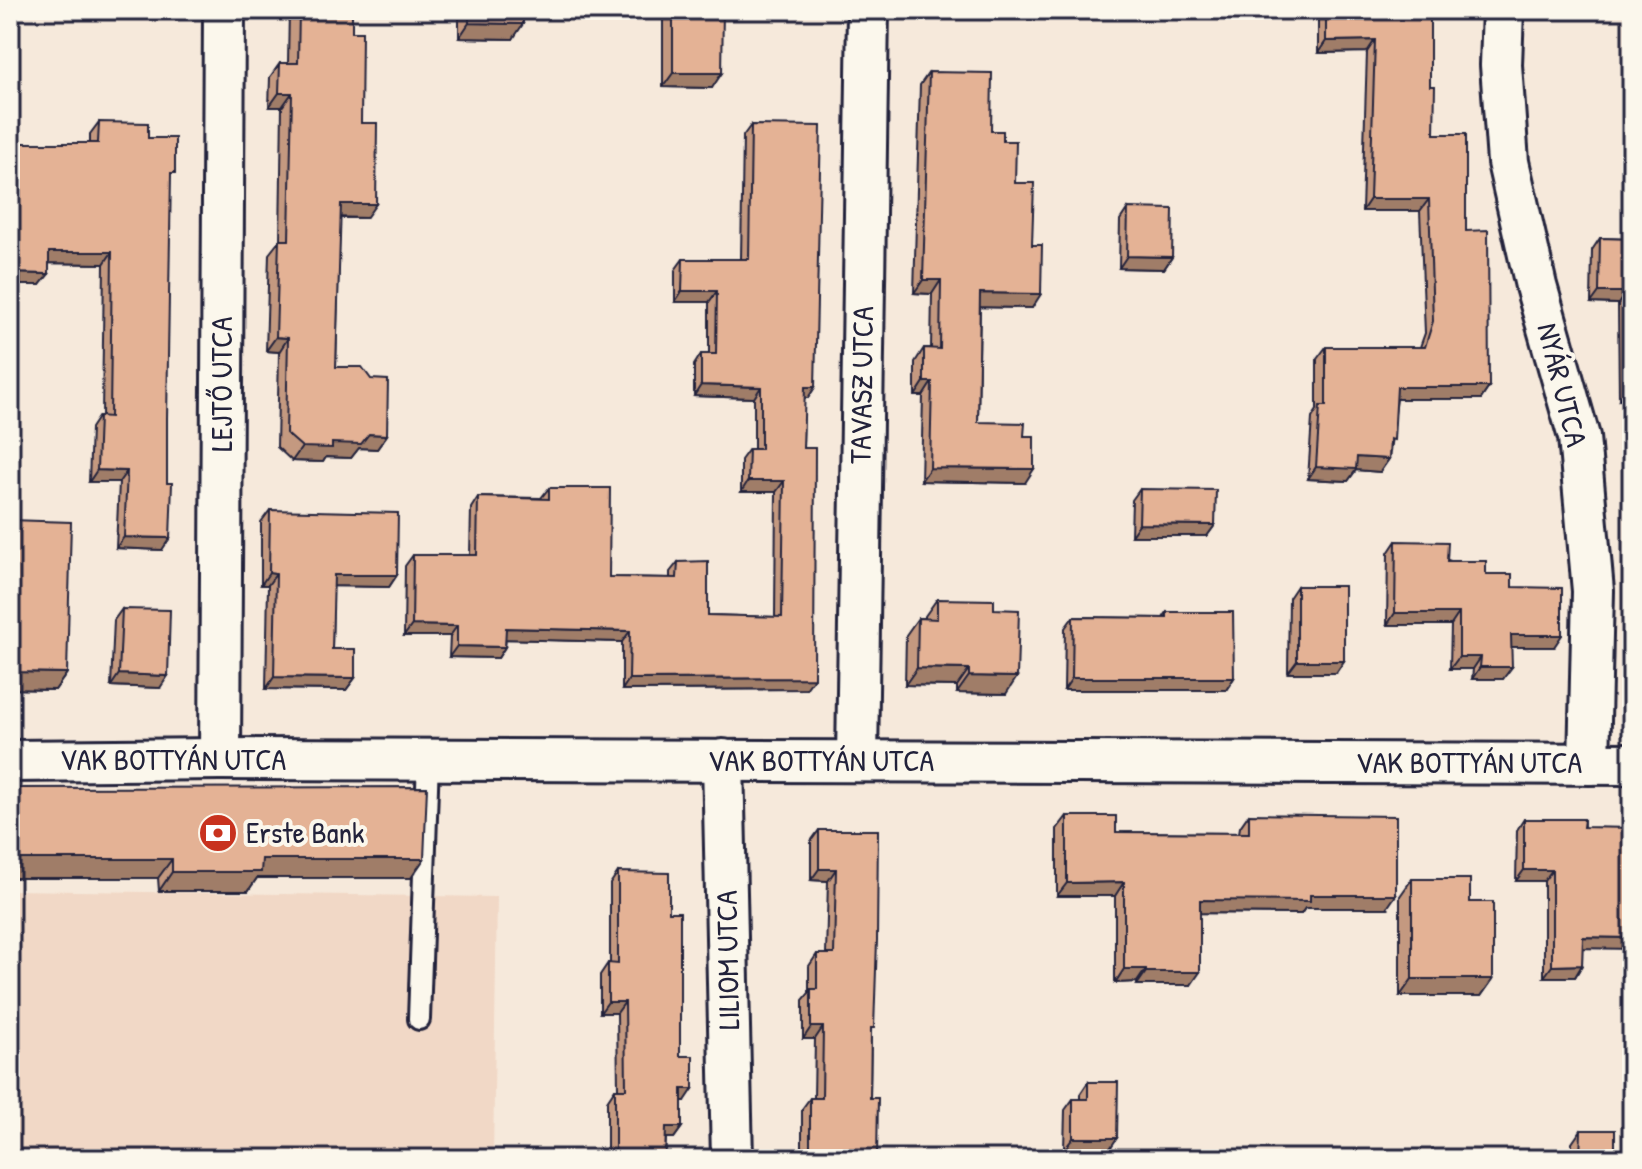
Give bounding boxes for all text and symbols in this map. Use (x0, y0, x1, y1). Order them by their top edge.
street label: TAVASZ UTCA (840, 305, 882, 464)
street label: LEJTŐ UTCA (201, 316, 241, 451)
street label: NYÁR UTCA (1528, 319, 1598, 451)
street label: VAK BOTTYÁN UTCA (60, 739, 287, 779)
street label: VAK BOTTYÁN UTCA (708, 740, 935, 780)
street label: VAK BOTTYÁN UTCA (1356, 742, 1583, 782)
bank icon: Erste Bank (197, 812, 239, 854)
place label: Erste Bank (246, 812, 365, 852)
street label: LILIOM UTCA (706, 890, 748, 1030)

